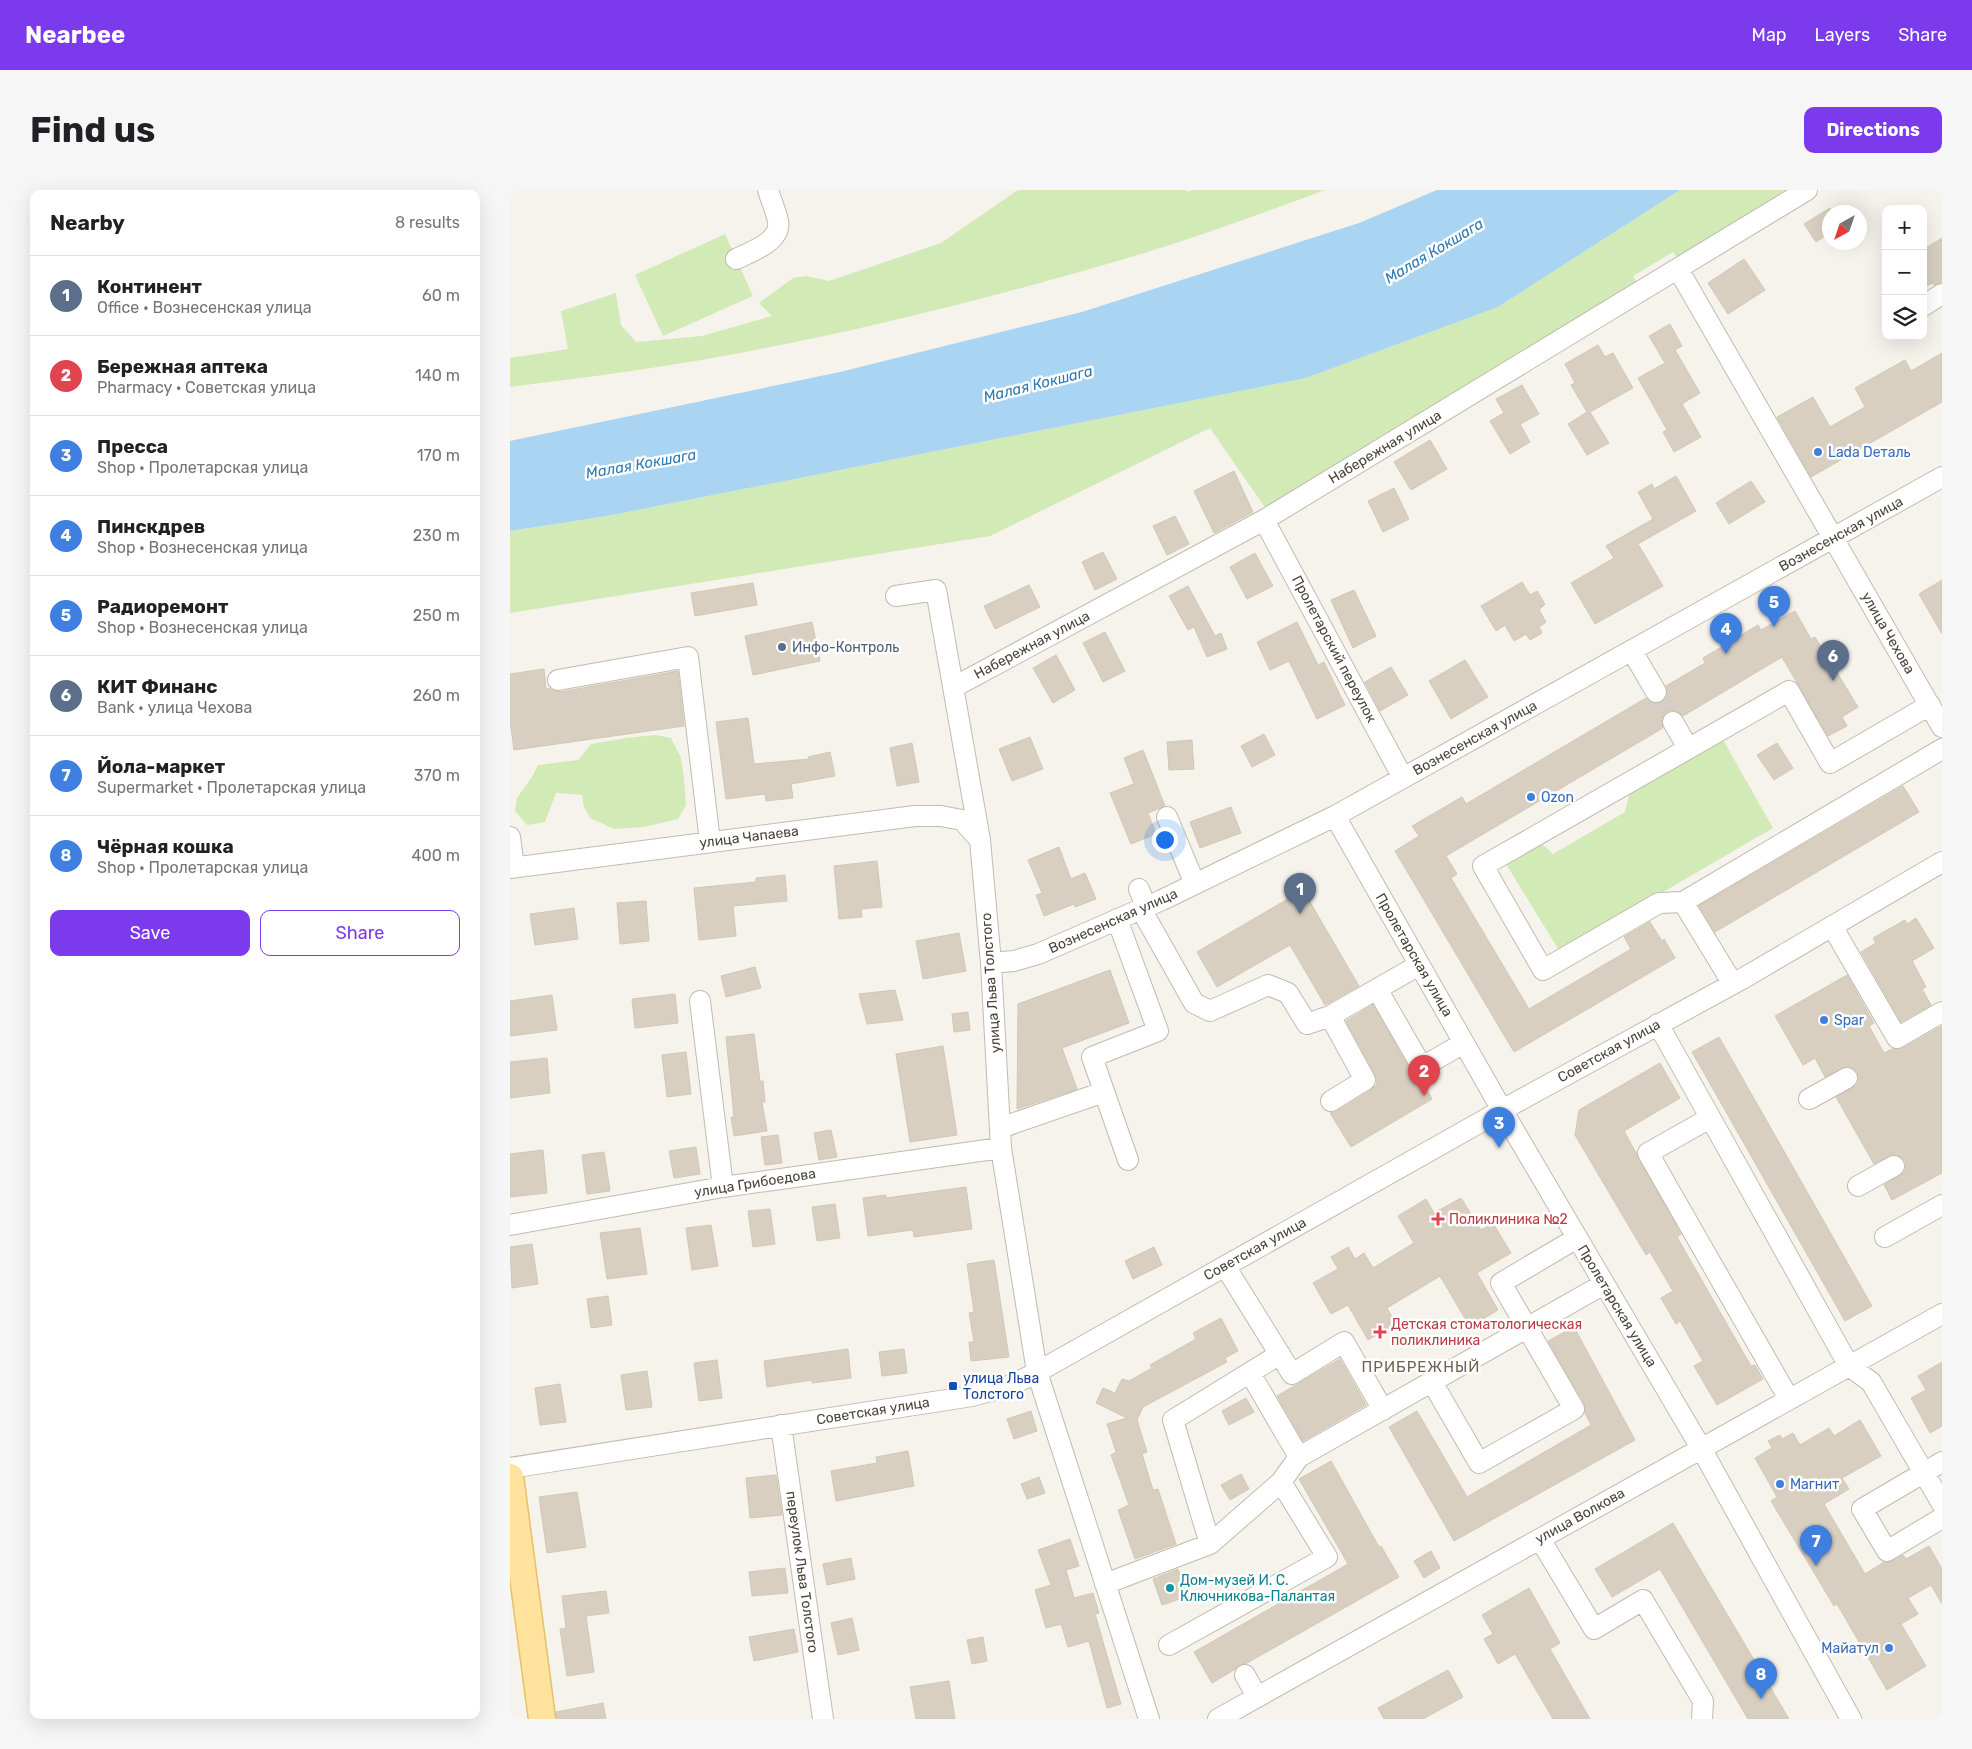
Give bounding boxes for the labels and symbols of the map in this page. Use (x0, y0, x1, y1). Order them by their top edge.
north arrow (1822, 205, 1867, 250)
water label: Малая Кокшага (1381, 214, 1487, 287)
water label: Малая Кокшага (982, 362, 1095, 406)
street label: Набережная улица (1325, 407, 1445, 487)
place label: Lada Dеталь (1828, 444, 1911, 461)
water label: Малая Кокшага (584, 445, 698, 483)
marker: Lada Dеталь (1812, 446, 1824, 458)
street label: Вознесенская улица (1776, 493, 1906, 575)
street label: Пролетарский переулок (1288, 573, 1380, 726)
pin: 5 (1758, 586, 1790, 627)
street label: улица Чехова (1858, 589, 1918, 677)
street label: Набережная улица (971, 607, 1093, 683)
pin: 4 (1710, 613, 1742, 654)
place label: Инфо-Контроль (792, 639, 899, 656)
pin: 6 (1817, 640, 1849, 681)
marker: Инфо-Контроль (776, 641, 788, 653)
street label: Вознесенская улица (1410, 697, 1540, 779)
place label: Ozon (1541, 789, 1574, 806)
marker: Ozon (1525, 791, 1537, 803)
street label: улица Чапаева (698, 822, 800, 852)
your location (1152, 827, 1178, 853)
pin: 1 (1284, 873, 1316, 914)
street label: Вознесенская улица (1046, 885, 1180, 957)
street label: Пролетарская улица (1372, 890, 1456, 1020)
street label: улица Льва Толстого (978, 912, 1004, 1054)
place label: Spar (1834, 1012, 1865, 1029)
marker: Spar (1818, 1014, 1830, 1026)
street label: Советская улица (1555, 1016, 1663, 1086)
pin: 2 (1408, 1055, 1440, 1096)
pin: 3 (1483, 1107, 1515, 1148)
street label: улица Грибоедова (693, 1165, 817, 1201)
place label: Поликлиника №2 (1449, 1211, 1568, 1228)
marker: Поликлиника №2 (1431, 1212, 1445, 1226)
street label: Советская улица (1201, 1214, 1309, 1284)
street label: Пролетарская улица (1574, 1242, 1660, 1370)
place label: Детская стоматологическая поликлиника (1391, 1316, 1582, 1349)
marker: Детская стоматологическая поликлиника (1373, 1325, 1387, 1339)
district label: ПРИБРЕЖНЫЙ (1362, 1358, 1480, 1376)
place label: улица Льва Толстого (963, 1370, 1039, 1403)
marker: улица Льва Толстого (947, 1380, 959, 1392)
street label: Советская улица (815, 1394, 931, 1428)
place label: Магнит (1790, 1476, 1839, 1493)
marker: Магнит (1774, 1478, 1786, 1490)
street label: улица Волкова (1532, 1484, 1628, 1548)
street label: переулок Льва Толстого (782, 1490, 822, 1654)
pin: 7 (1800, 1525, 1832, 1566)
place label: Дом-музей И. С. Ключникова-Палантая (1180, 1572, 1335, 1605)
marker: Дом-музей И. С. Ключникова-Палантая (1164, 1582, 1176, 1594)
place label: Майатул (1821, 1640, 1879, 1657)
marker: Майатул (1883, 1642, 1895, 1654)
pin: 8 (1745, 1658, 1777, 1699)

